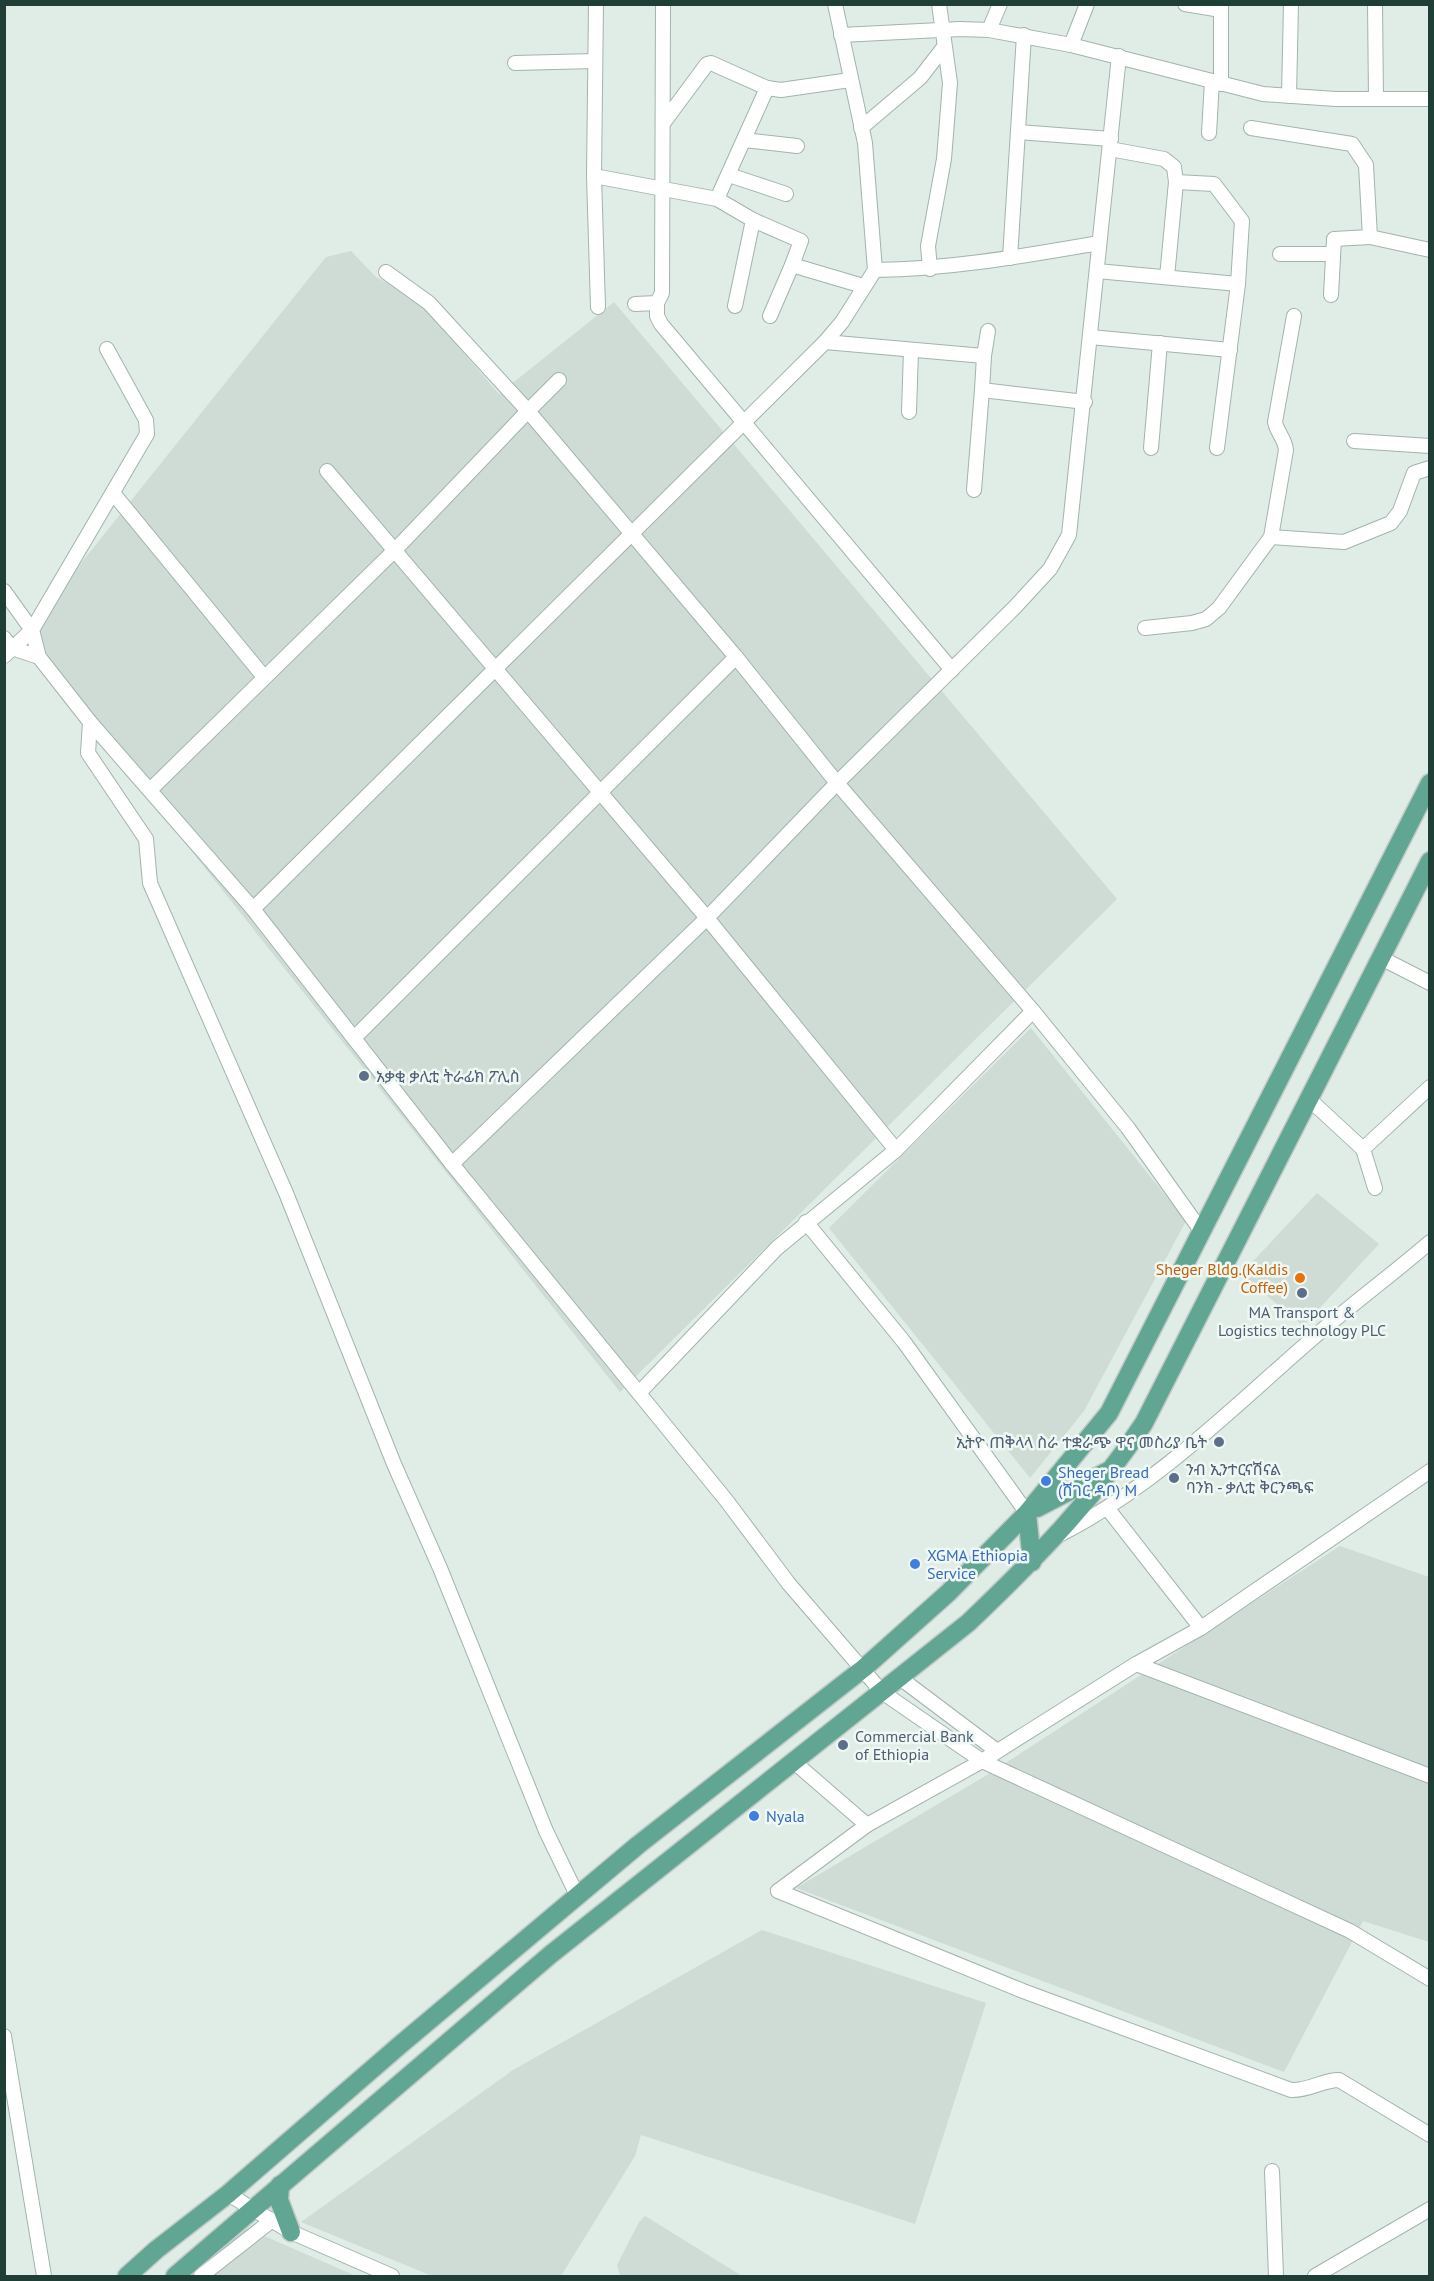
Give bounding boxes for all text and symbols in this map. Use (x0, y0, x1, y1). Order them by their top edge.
place label: አቃቂ ቃሊቲ ትራፊክ ፖሊስ (376, 1066, 520, 1086)
marker: አቃቂ ቃሊቲ ትራፊክ ፖሊስ (357, 1069, 371, 1083)
place label: Sheger Bldg.(Kaldis Coffee) (1156, 1259, 1288, 1297)
marker: Sheger Bldg.(Kaldis Coffee) (1293, 1271, 1307, 1285)
marker: MA Transport & Logistics technology PLC (1295, 1286, 1309, 1300)
place label: MA Transport & Logistics technology PLC (1218, 1302, 1386, 1340)
place label: ኢትዮ ጠቅላላ ስራ ተቋራጭ ዋና መስሪያ ቤት (956, 1432, 1207, 1452)
marker: ኢትዮ ጠቅላላ ስራ ተቋራጭ ዋና መስሪያ ቤት (1212, 1435, 1226, 1449)
place label: ንብ ኢንተርናሽናል ባንክ - ቃሊቲ ቅርንጫፍ (1186, 1459, 1313, 1497)
place label: Sheger Bread (ሸገር ዳቦ) M (1058, 1462, 1149, 1500)
marker: ንብ ኢንተርናሽናል ባንክ - ቃሊቲ ቅርንጫፍ (1167, 1471, 1181, 1485)
marker: Sheger Bread (ሸገር ዳቦ) M (1039, 1474, 1053, 1488)
place label: XGMA Ethiopia Service (927, 1545, 1028, 1583)
marker: XGMA Ethiopia Service (908, 1557, 922, 1571)
place label: Commercial Bank of Ethiopia (855, 1726, 974, 1764)
marker: Commercial Bank of Ethiopia (836, 1738, 850, 1752)
place label: Nyala (766, 1806, 805, 1826)
marker: Nyala (747, 1809, 761, 1823)

